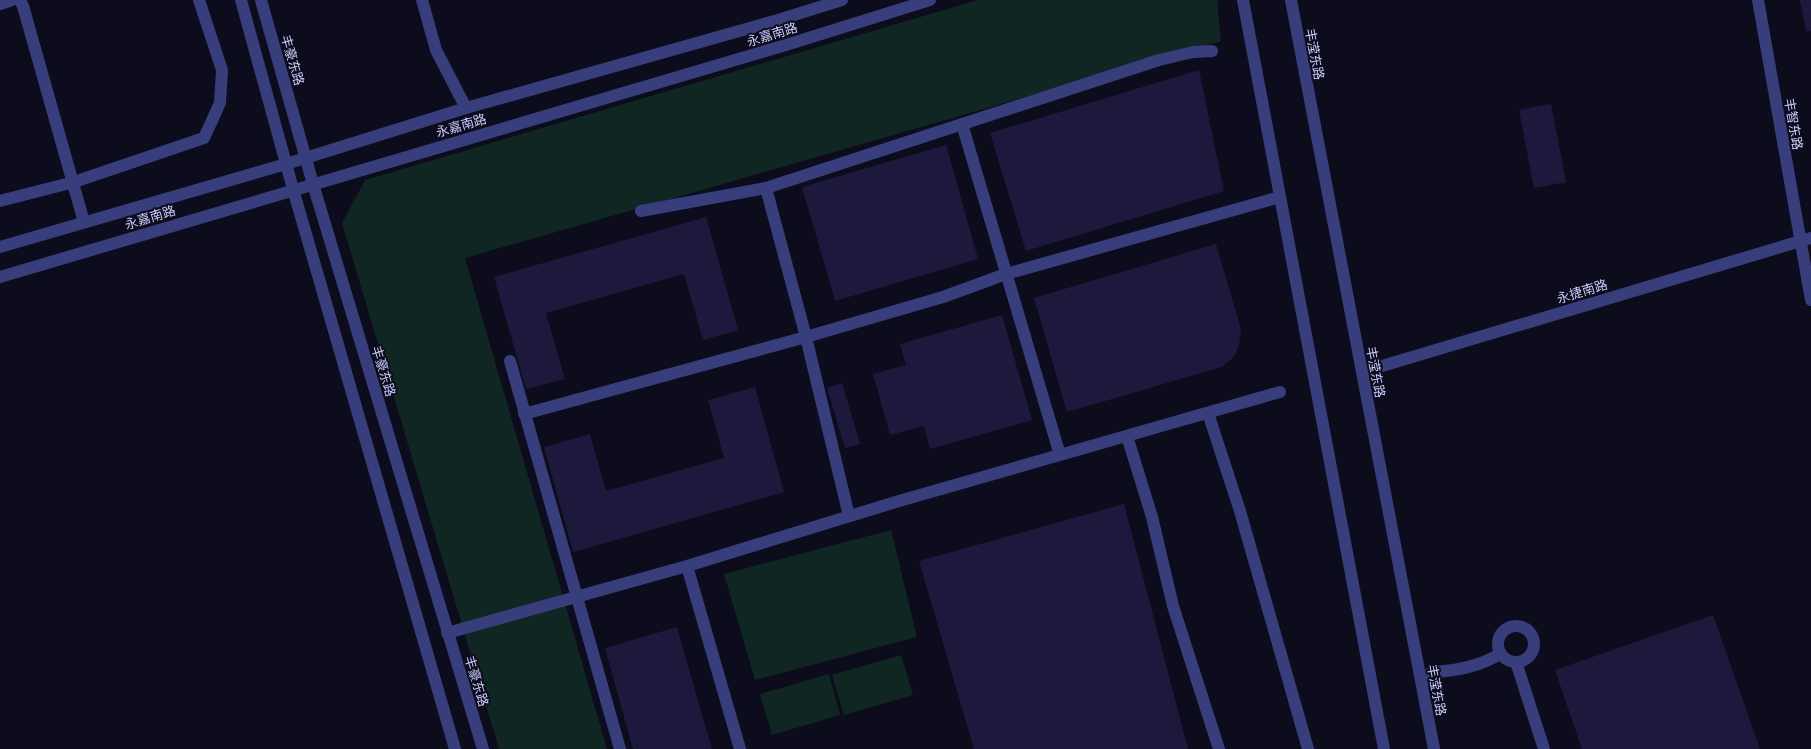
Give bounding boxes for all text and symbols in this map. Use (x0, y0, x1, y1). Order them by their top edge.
street label: 永嘉南路 (745, 19, 799, 49)
street label: 丰滢东路 (1302, 27, 1328, 81)
street label: 丰豪东路 (278, 33, 308, 87)
street label: 丰智东路 (1782, 97, 1806, 151)
street label: 永嘉南路 (434, 110, 488, 140)
street label: 永嘉南路 (123, 202, 177, 232)
street label: 永捷南路 (1555, 276, 1609, 306)
street label: 丰豪东路 (369, 344, 399, 398)
street label: 丰滢东路 (1363, 345, 1389, 399)
street label: 丰豪东路 (462, 654, 492, 708)
street label: 丰滢东路 (1424, 663, 1450, 717)

